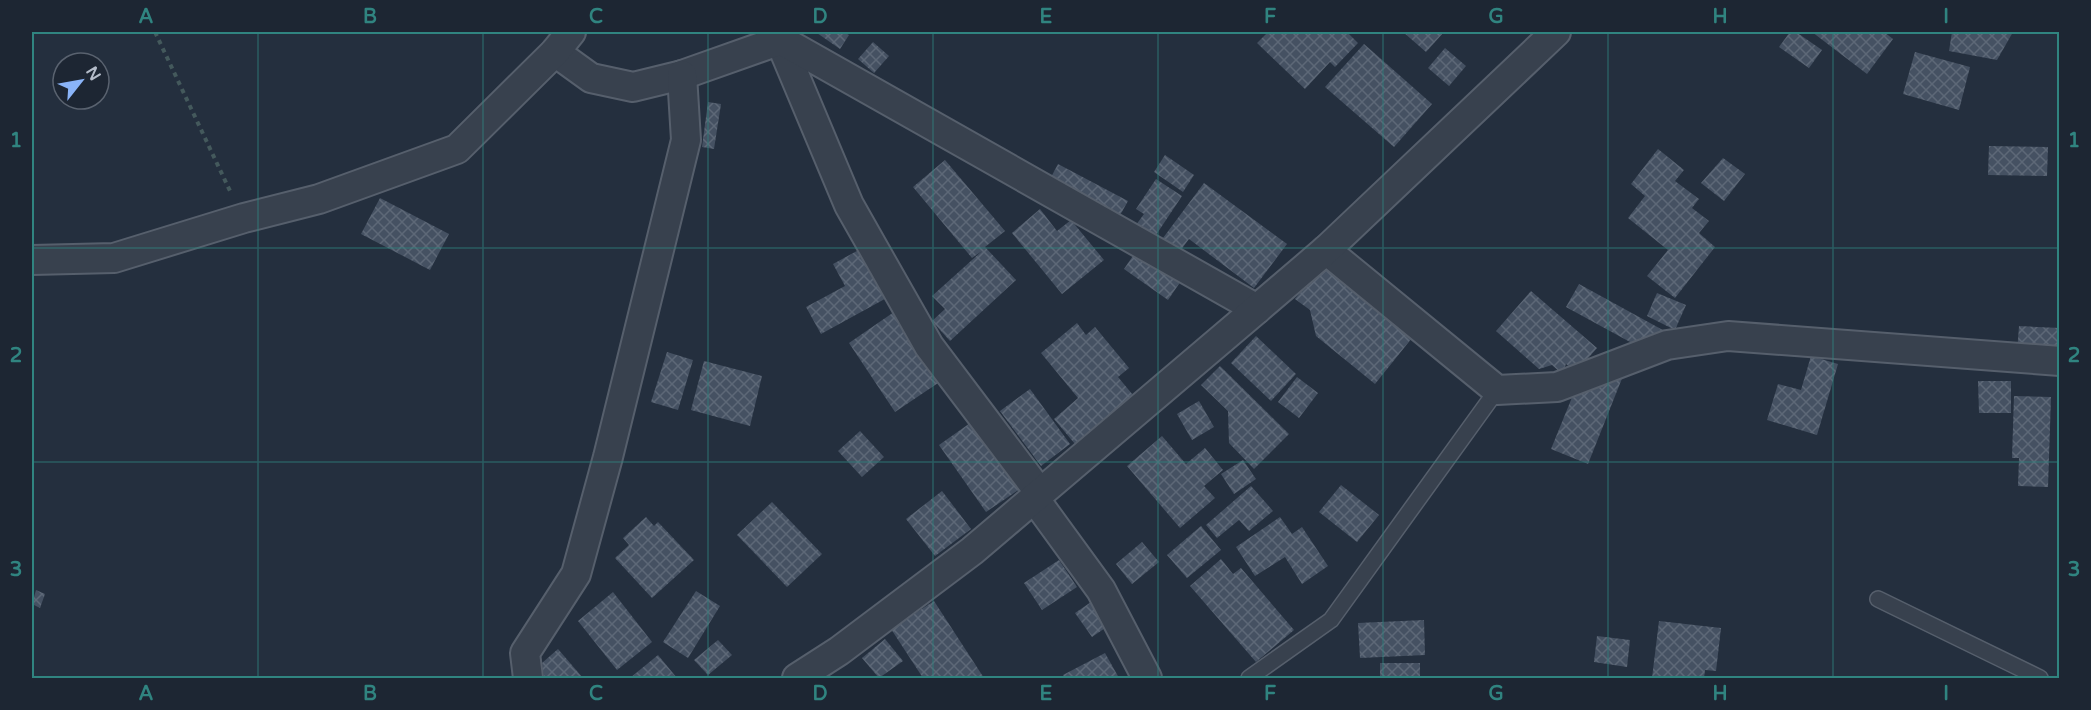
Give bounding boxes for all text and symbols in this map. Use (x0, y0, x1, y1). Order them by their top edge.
text: A (139, 5, 154, 29)
text: B (363, 5, 377, 29)
text: C (589, 5, 603, 29)
text: D (812, 5, 828, 29)
text: E (1040, 5, 1053, 29)
text: F (1264, 5, 1276, 29)
text: G (1488, 5, 1504, 29)
text: H (1712, 5, 1728, 29)
text: I (1943, 5, 1949, 29)
north arrow (51, 51, 111, 111)
text: N (81, 63, 105, 84)
text: 1 (10, 129, 22, 153)
text: 1 (2068, 129, 2080, 153)
text: 2 (10, 344, 22, 368)
text: 2 (2068, 344, 2080, 368)
text: 3 (10, 558, 22, 582)
text: 3 (2068, 558, 2080, 582)
text: A (139, 682, 154, 706)
text: B (363, 682, 377, 706)
text: C (589, 682, 603, 706)
text: D (812, 682, 828, 706)
text: E (1040, 682, 1053, 706)
text: F (1264, 682, 1276, 706)
text: G (1488, 682, 1504, 706)
text: H (1712, 682, 1728, 706)
text: I (1943, 682, 1949, 706)

